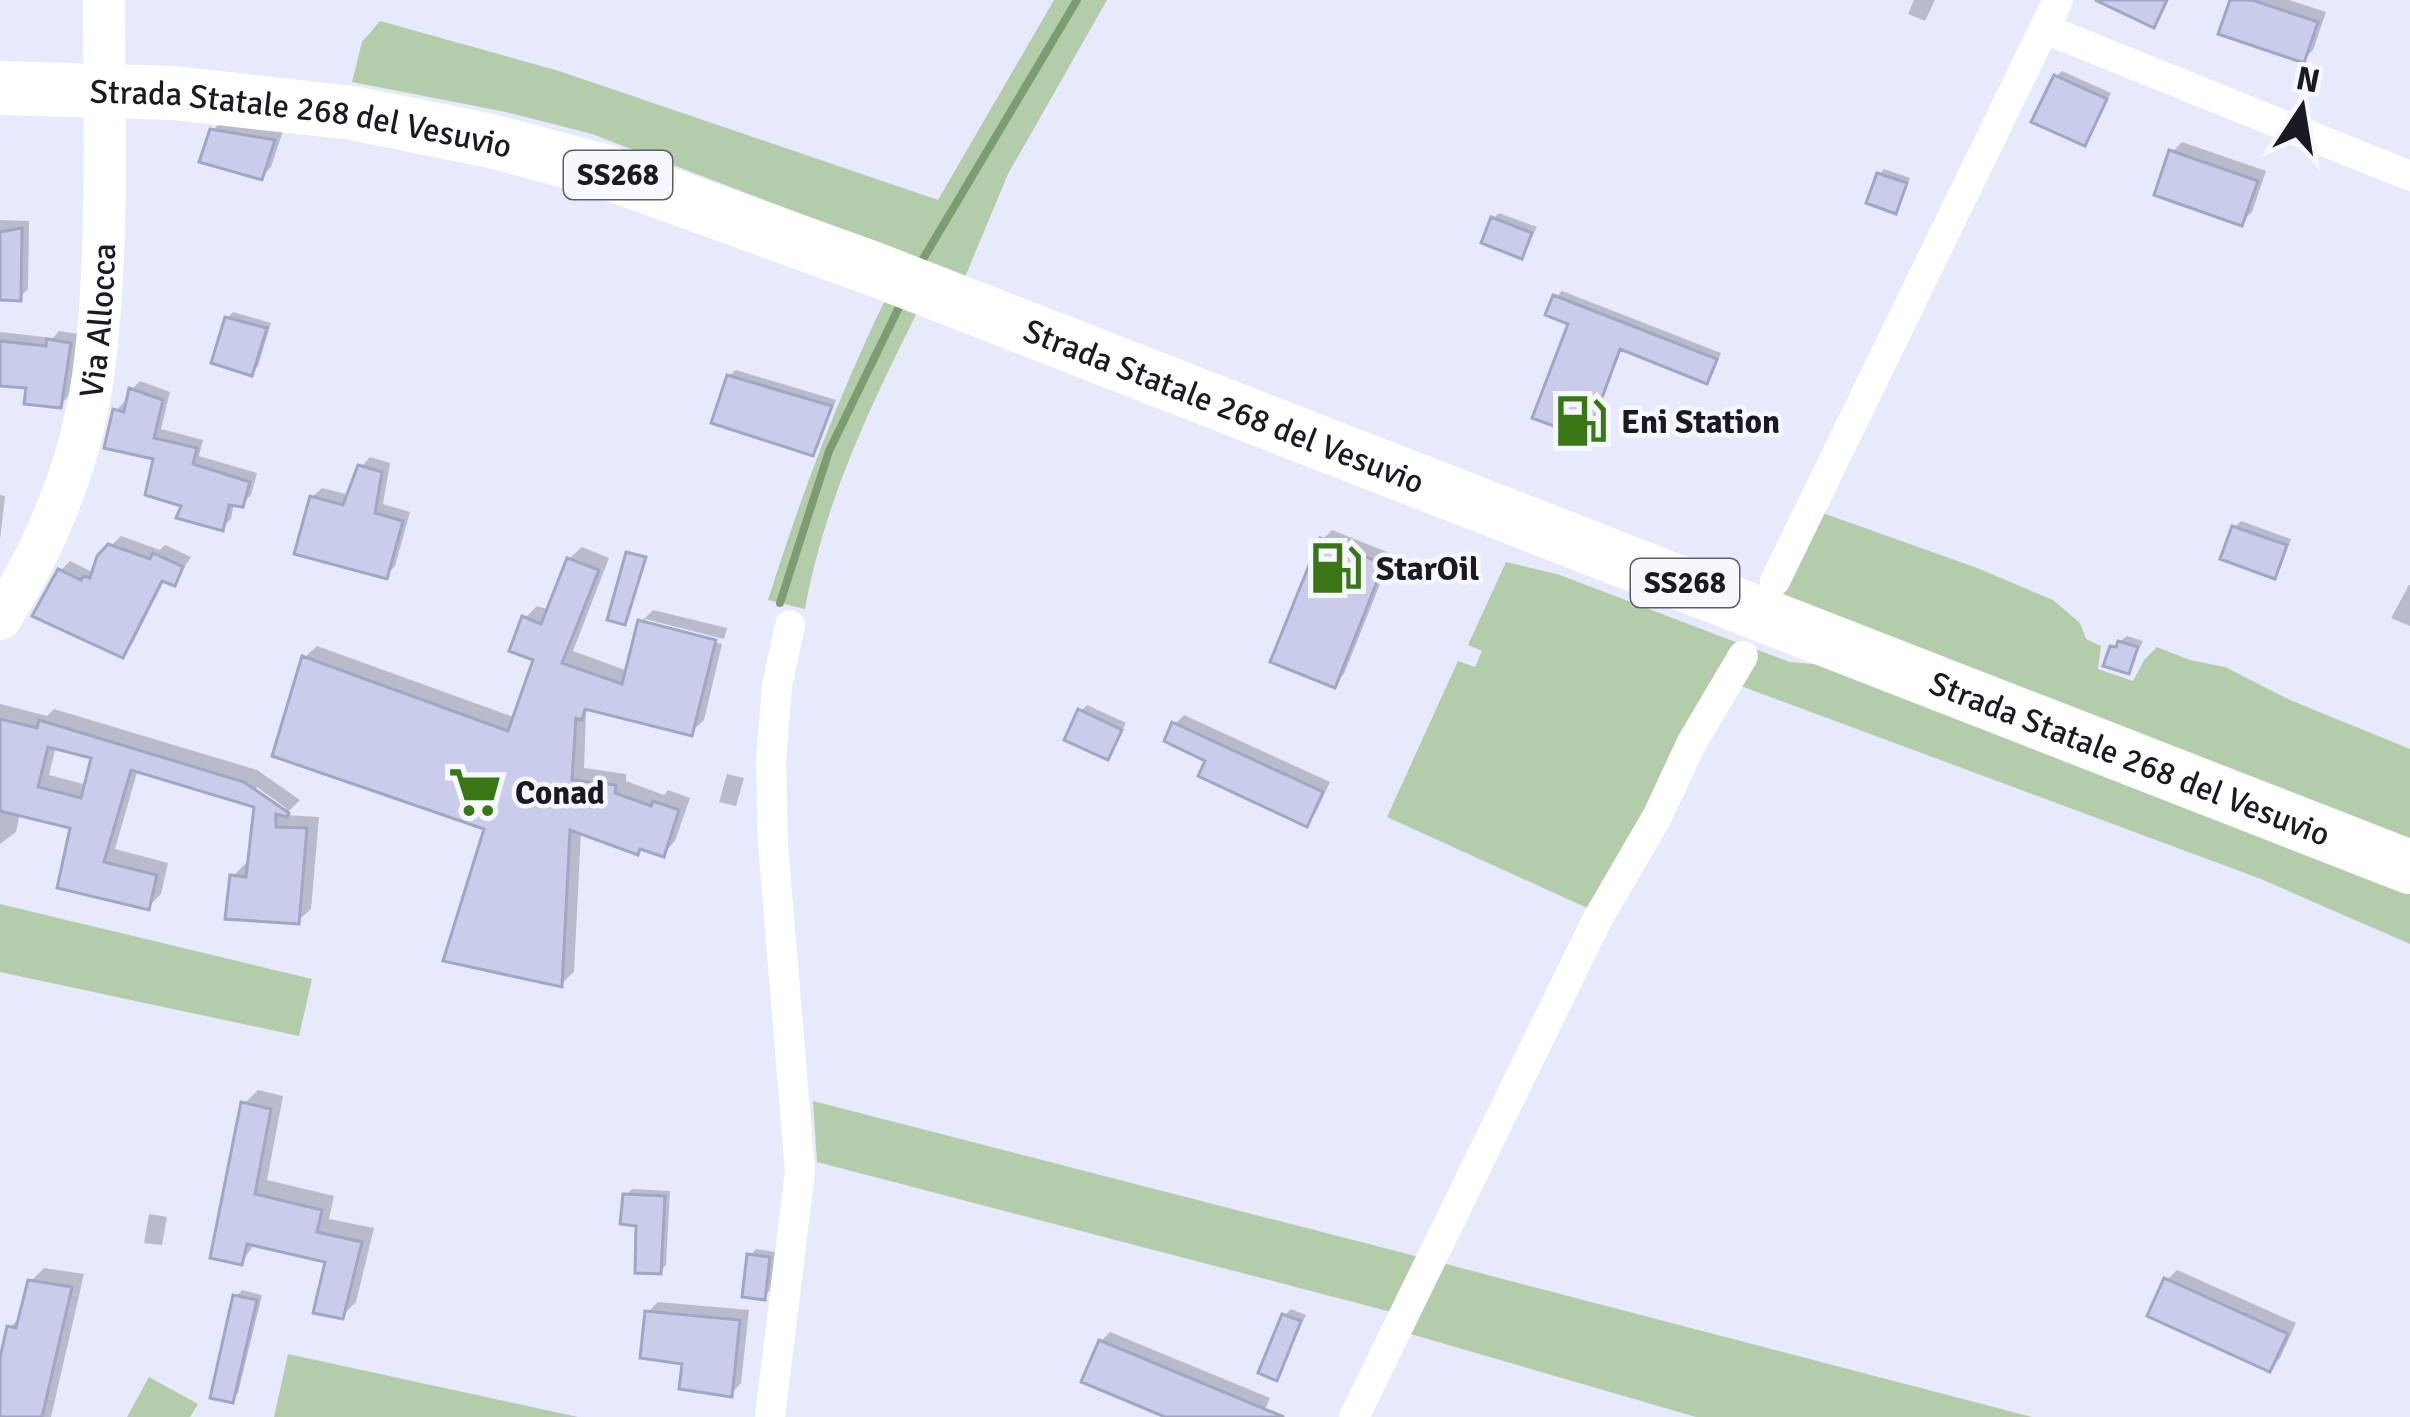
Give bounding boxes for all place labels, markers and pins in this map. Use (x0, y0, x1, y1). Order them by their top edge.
fuel station icon: Eni Station (1552, 392, 1610, 450)
place label: Eni Station (1621, 402, 1780, 443)
fuel station icon: StarOil (1307, 539, 1365, 597)
place label: StarOil (1376, 549, 1479, 590)
supermarket icon: Conad (446, 763, 504, 821)
place label: Conad (515, 773, 605, 814)

